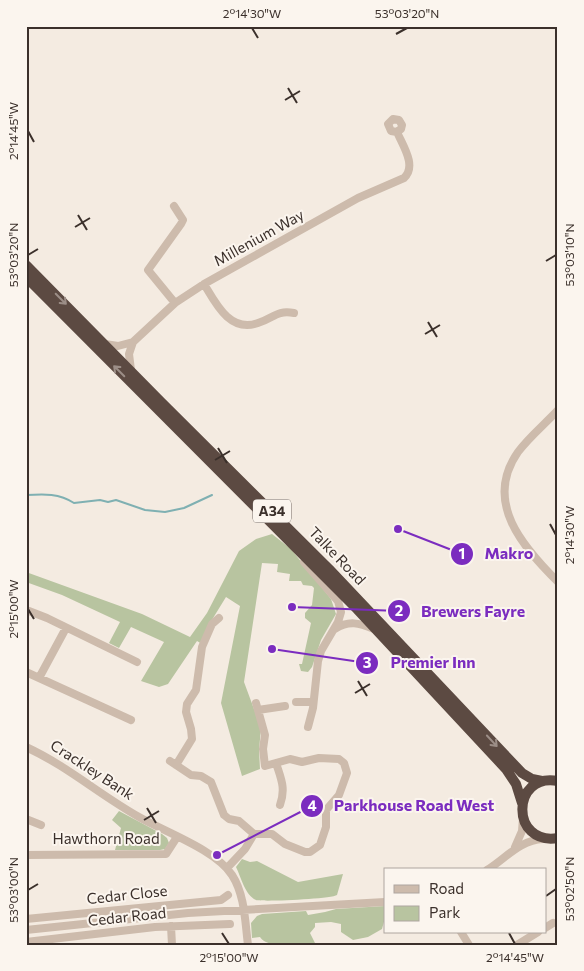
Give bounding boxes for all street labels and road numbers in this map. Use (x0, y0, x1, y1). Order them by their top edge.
street label: Millenium Way (210, 205, 307, 269)
road number: A34 (253, 500, 291, 522)
street label: Talke Road (306, 523, 370, 588)
street label: Crackley Bank (47, 735, 138, 803)
street label: Hawthorn Road (52, 829, 160, 847)
street label: Cedar Close (86, 881, 168, 907)
street label: Cedar Road (87, 903, 167, 929)

